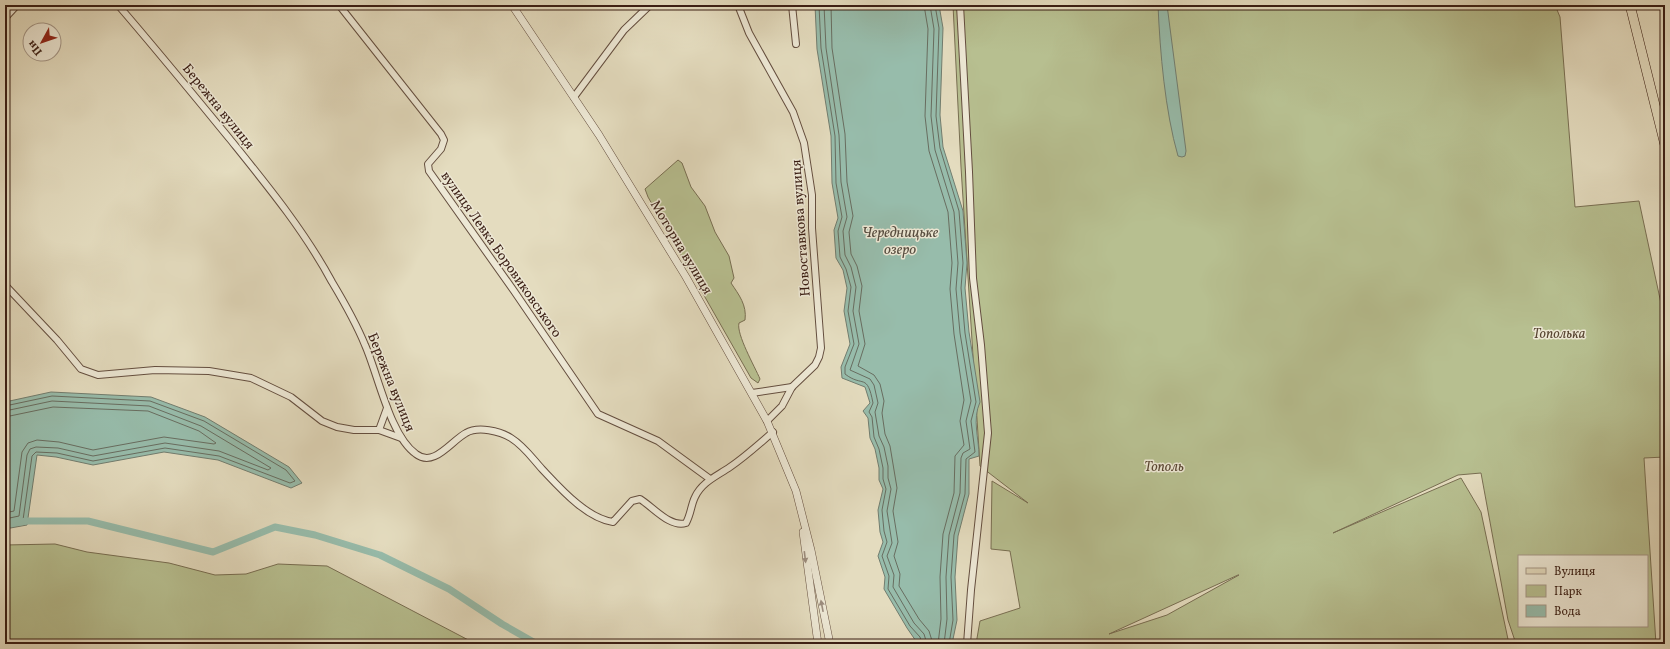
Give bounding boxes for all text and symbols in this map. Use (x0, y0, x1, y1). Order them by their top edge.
north arrow (22, 22, 62, 62)
text: Пн (25, 37, 46, 58)
street label: Бережна вулиця (177, 60, 258, 154)
street label: Новоставкова вулиця (787, 159, 816, 297)
street label: вулиця Левка Боровиковського (436, 168, 566, 342)
street label: Моторна вулиця (645, 197, 716, 298)
water label: Чередницьке озеро (862, 223, 939, 261)
park label: Тополька (1533, 325, 1586, 344)
street label: Бережна вулиця (362, 330, 419, 435)
park label: Тополь (1144, 458, 1184, 477)
one-way arrow (802, 551, 808, 563)
legend (1518, 555, 1648, 627)
text: Вулиця (1554, 564, 1595, 580)
text: Парк (1554, 584, 1582, 600)
one-way arrow (819, 600, 825, 612)
text: Вода (1554, 604, 1581, 620)

